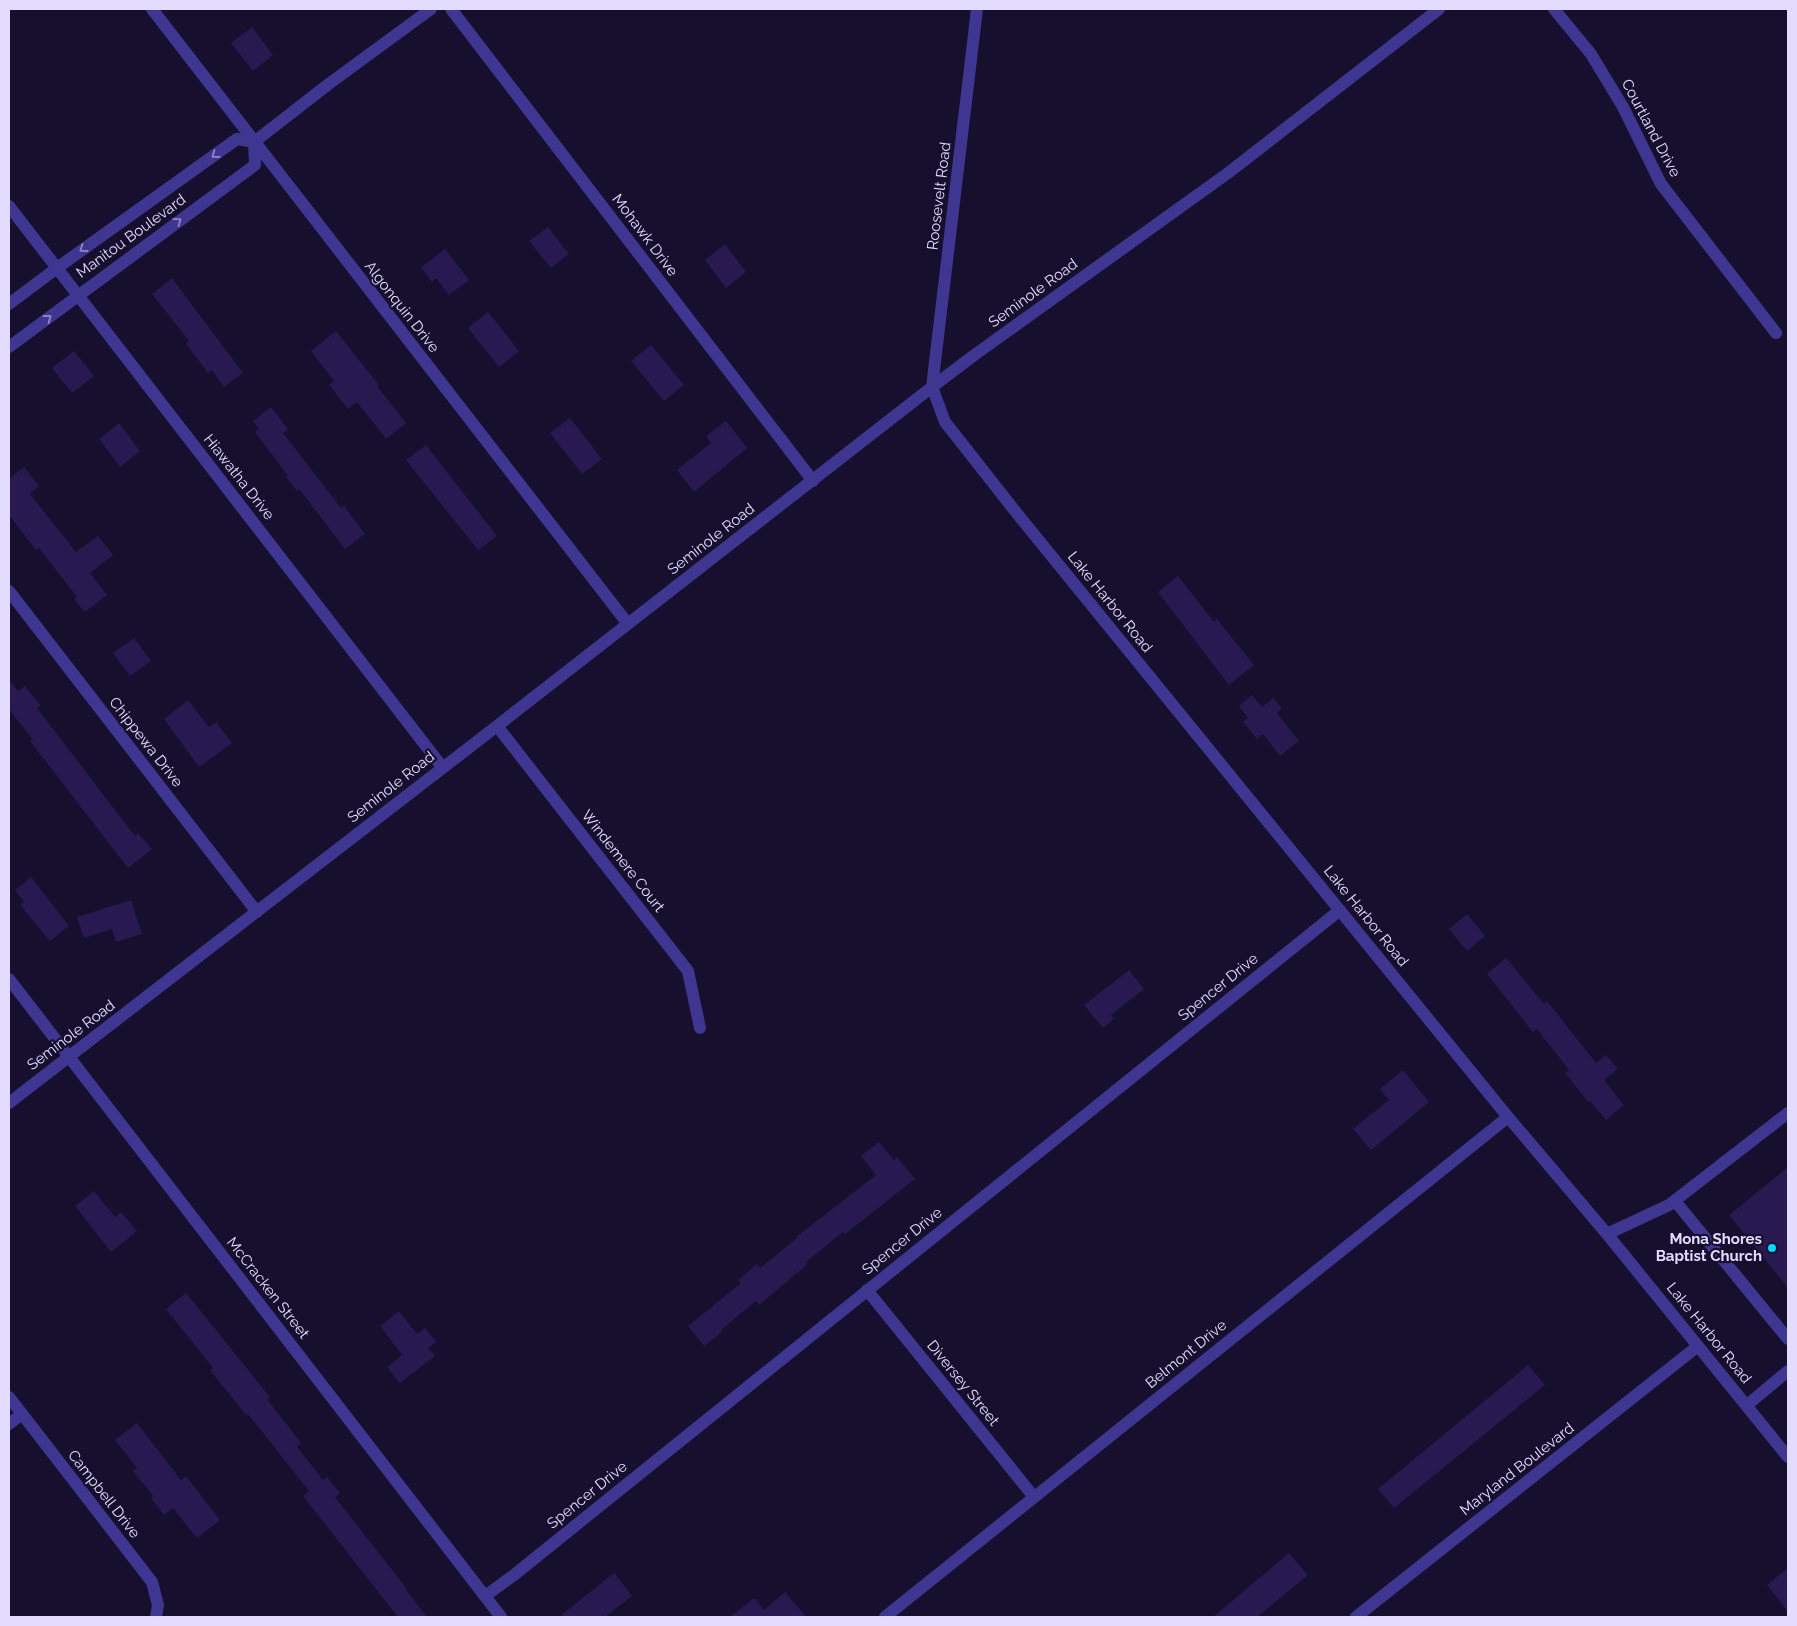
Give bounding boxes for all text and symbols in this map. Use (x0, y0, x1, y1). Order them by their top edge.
street label: Courtland Drive (1618, 76, 1684, 180)
street label: Roosevelt Road (923, 141, 955, 251)
one-way arrow (211, 149, 221, 158)
street label: Manitou Boulevard (73, 190, 189, 282)
street label: Mohawk Drive (608, 190, 682, 280)
one-way arrow (172, 218, 182, 227)
one-way arrow (79, 243, 89, 252)
street label: Seminole Road (985, 255, 1081, 331)
street label: Algonquin Drive (361, 258, 443, 356)
one-way arrow (42, 315, 52, 324)
street label: Hiawatha Drive (200, 431, 278, 524)
street label: Seminole Road (664, 499, 758, 579)
street label: Lake Harbor Road (1064, 548, 1156, 656)
street label: Chippewa Drive (105, 693, 187, 791)
street label: Seminole Road (344, 747, 438, 827)
street label: Windemere Court (578, 806, 668, 916)
street label: Lake Harbor Road (1320, 862, 1412, 970)
street label: Spencer Drive (1174, 949, 1262, 1025)
street label: Seminole Road (24, 996, 118, 1074)
street label: Spencer Drive (858, 1203, 946, 1279)
place label: Mona Shores Baptist Church (1656, 1230, 1762, 1265)
street label: McCracken Street (223, 1234, 313, 1342)
marker: Mona Shores Baptist Church (1766, 1242, 1778, 1254)
street label: Lake Harbor Road (1663, 1279, 1755, 1387)
street label: Belmont Drive (1142, 1316, 1230, 1392)
street label: Diversey Street (923, 1337, 1003, 1429)
street label: Maryland Boulevard (1456, 1419, 1578, 1519)
street label: Campbell Drive (64, 1446, 144, 1542)
street label: Spencer Drive (543, 1457, 631, 1533)

